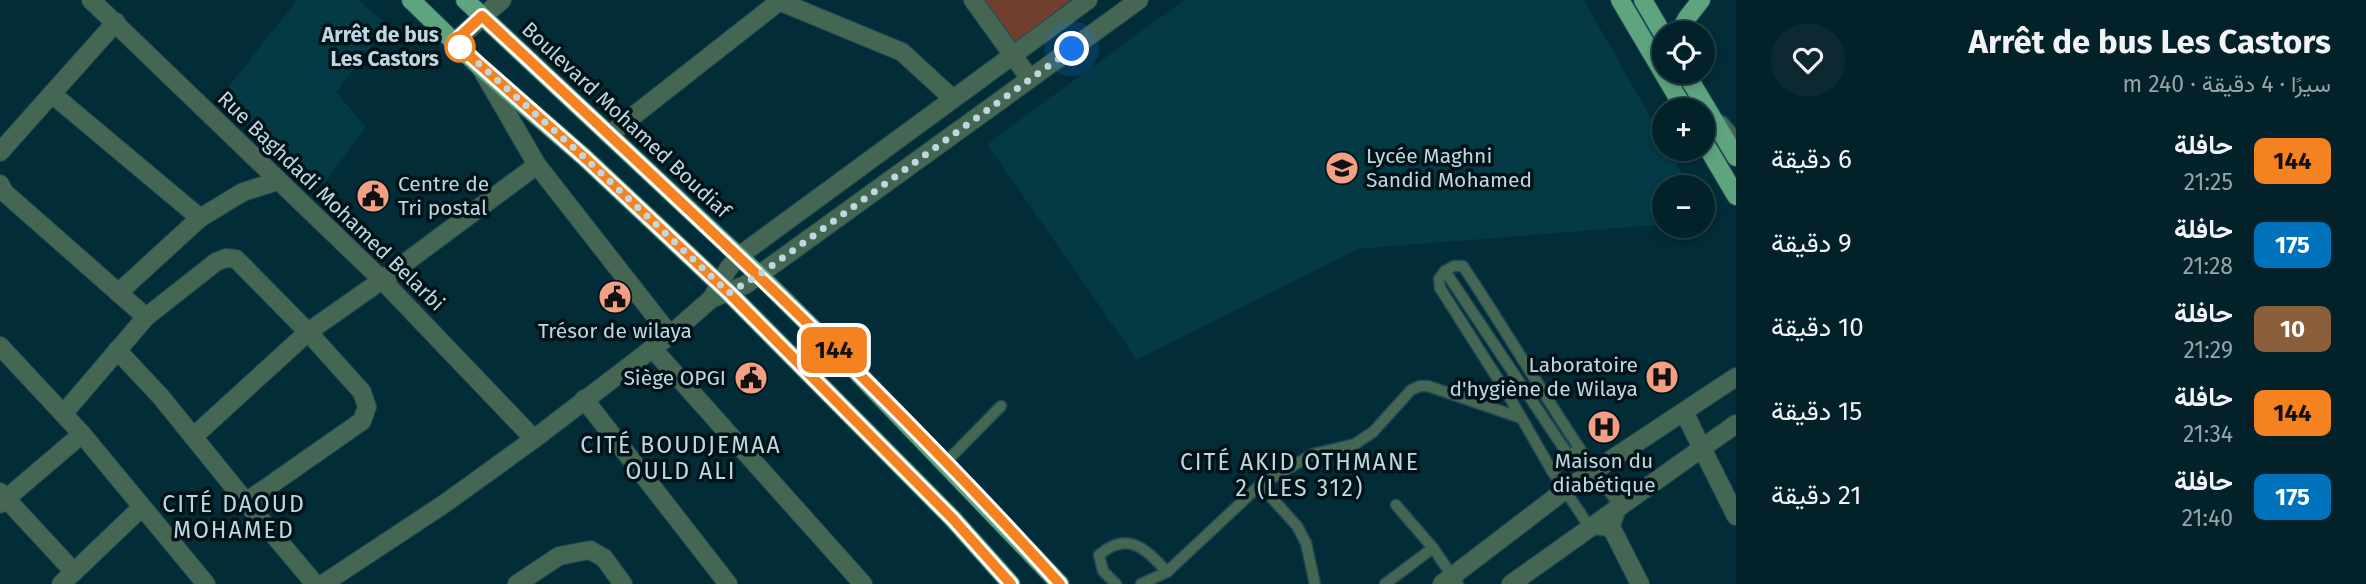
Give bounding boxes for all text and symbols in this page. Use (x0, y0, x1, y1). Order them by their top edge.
street label: Boulevard Mohamed Boudiaf (516, 16, 737, 225)
map controls (1652, 21, 1715, 238)
button: locate (1652, 21, 1715, 84)
place label: Arrêt de bus Les Castors (321, 22, 439, 72)
text: Arrêt de bus Les Castors (1968, 22, 2331, 62)
button: heart (1771, 23, 1845, 97)
your location (1054, 31, 1089, 66)
marker: Arrêt de bus Les Castors (445, 32, 475, 62)
text: سيرًا · 4 دقيقة · 240 m (2122, 70, 2331, 98)
street label: Rue Baghdadi Mohamed Belarbi (212, 86, 450, 316)
button: + (1652, 98, 1715, 161)
text: حافلة (2174, 130, 2233, 161)
place label: Lycée Maghni Sandid Mohamed (1366, 143, 1532, 193)
text: 6 دقيقة (1771, 144, 1852, 175)
text: 144 (2273, 147, 2312, 175)
school or university icon: Lycée Maghni Sandid Mohamed (1323, 149, 1361, 187)
text: 21:25 (2184, 168, 2233, 196)
place label: Centre de Tri postal (398, 171, 489, 221)
button: − (1652, 175, 1715, 238)
public building icon: Centre de Tri postal (354, 177, 392, 215)
text: حافلة (2174, 214, 2233, 245)
text: 9 دقيقة (1771, 228, 1852, 259)
text: 175 (2275, 231, 2310, 259)
text: 21:28 (2183, 252, 2233, 280)
public building icon: Trésor de wilaya (596, 278, 634, 316)
text: حافلة (2174, 298, 2233, 329)
text: 10 دقيقة (1771, 312, 1864, 343)
text: 10 (2280, 315, 2305, 343)
place label: Trésor de wilaya (538, 318, 692, 344)
line badge: 144 (794, 327, 874, 373)
text: 144 (815, 336, 853, 364)
text: 21:29 (2183, 336, 2233, 364)
place label: Laboratoire d'hygiène de Wilaya (1449, 352, 1638, 402)
hospital icon: Laboratoire d'hygiène de Wilaya (1643, 358, 1681, 396)
public building icon: Siège OPGI (732, 359, 770, 397)
place label: Siège OPGI (623, 365, 726, 391)
text: حافلة (2174, 382, 2233, 413)
text: 15 دقيقة (1771, 396, 1862, 427)
text: 144 (2273, 399, 2312, 427)
hospital icon: Maison du diabétique (1585, 408, 1623, 446)
text: 21:34 (2183, 420, 2233, 448)
district label: CITÉ BOUDJEMAA OULD ALI (580, 430, 782, 485)
district label: CITÉ AKID OTHMANE 2 (LES 312) (1180, 447, 1420, 502)
place label: Maison du diabétique (1552, 448, 1656, 498)
text: حافلة (2174, 466, 2233, 497)
text: 21 دقيقة (1771, 480, 1862, 511)
text: 175 (2275, 483, 2310, 511)
district label: CITÉ DAOUD MOHAMED (162, 489, 306, 544)
text: 21:40 (2182, 504, 2233, 532)

